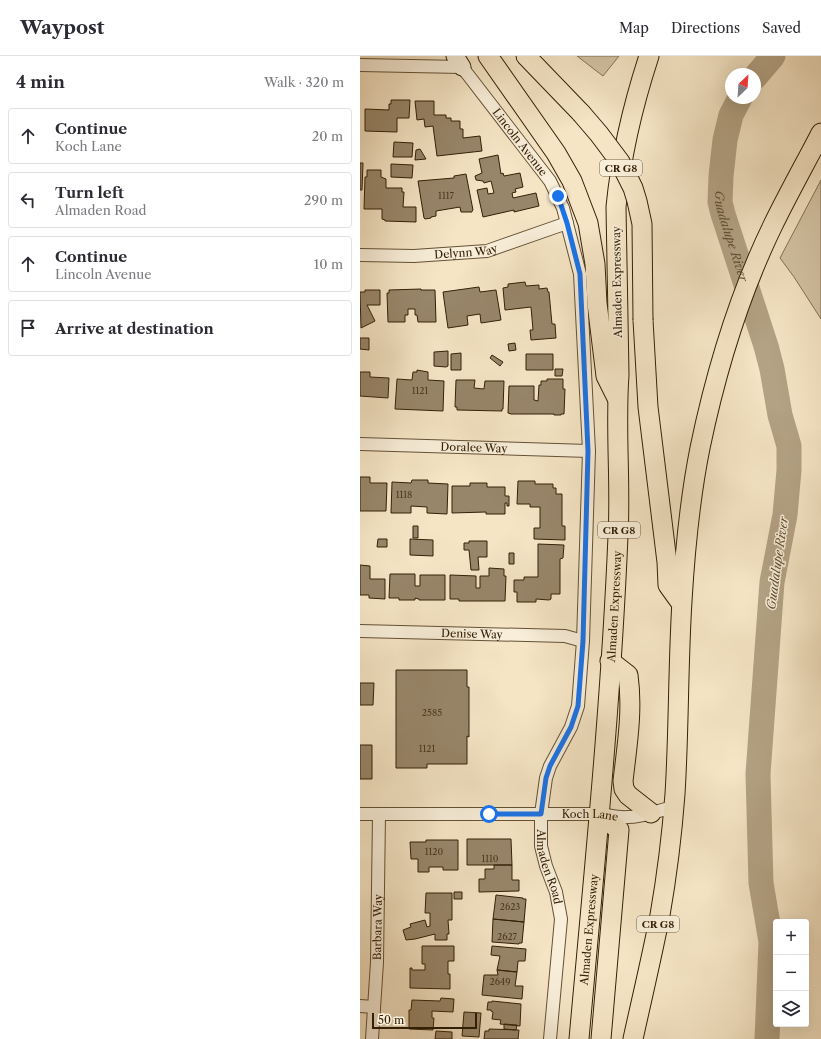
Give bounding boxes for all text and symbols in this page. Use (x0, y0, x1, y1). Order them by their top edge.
text: Waypost (20, 16, 104, 39)
text: Map (619, 19, 649, 37)
text: Directions (671, 19, 740, 37)
text: Saved (762, 19, 801, 37)
north arrow (725, 68, 761, 104)
text: 4 min (16, 72, 65, 92)
text: Walk · 320 m (264, 74, 344, 90)
street label: Lincoln Avenue (489, 106, 551, 179)
text: Continue (55, 119, 127, 138)
icon: ahead (17, 125, 39, 147)
text: 20 m (312, 128, 343, 144)
text: Koch Lane (55, 138, 122, 154)
road number: CR G8 (600, 160, 642, 176)
text: Turn left (55, 183, 124, 202)
route end (549, 187, 567, 205)
icon: left (17, 189, 39, 211)
house number: 1117 (438, 190, 454, 201)
water label: Guadalupe River (712, 191, 752, 285)
text: 290 m (304, 192, 343, 208)
text: Almaden Road (55, 202, 146, 218)
street label: Almaden Expressway (609, 225, 625, 339)
street label: Delynn Way (434, 241, 500, 262)
text: Continue (55, 247, 127, 266)
icon: ahead (17, 253, 39, 275)
text: 10 m (314, 256, 343, 272)
text: Lincoln Avenue (55, 266, 152, 282)
icon: arrive (17, 317, 39, 339)
text: Arrive at destination (55, 319, 214, 338)
house number: 1121 (412, 385, 428, 396)
street label: Doralee Way (440, 439, 508, 456)
house number: 1118 (396, 489, 412, 500)
water label: Guadalupe River (763, 514, 791, 611)
road number: CR G8 (598, 522, 640, 538)
street label: Almaden Expressway (604, 550, 624, 664)
street label: Denise Way (441, 626, 504, 642)
house number: 2585 (422, 707, 442, 718)
house number: 1121 (419, 743, 435, 754)
route start (480, 805, 498, 823)
street label: Koch Lane (562, 807, 619, 824)
street label: Almaden Road (534, 828, 565, 906)
house number: 1120 (425, 846, 444, 857)
house number: 1110 (481, 853, 499, 864)
street label: Almaden Expressway (577, 872, 601, 987)
street label: Barbara Way (370, 893, 385, 960)
house number: 2623 (500, 901, 520, 912)
road number: CR G8 (637, 916, 679, 932)
map controls (773, 919, 809, 1027)
button: + (773, 919, 809, 955)
house number: 2627 (497, 931, 518, 942)
button: − (773, 955, 809, 991)
house number: 2649 (490, 976, 510, 987)
button: layers (773, 991, 809, 1027)
scale bar (372, 1011, 477, 1030)
text: 50 m (378, 1013, 404, 1027)

